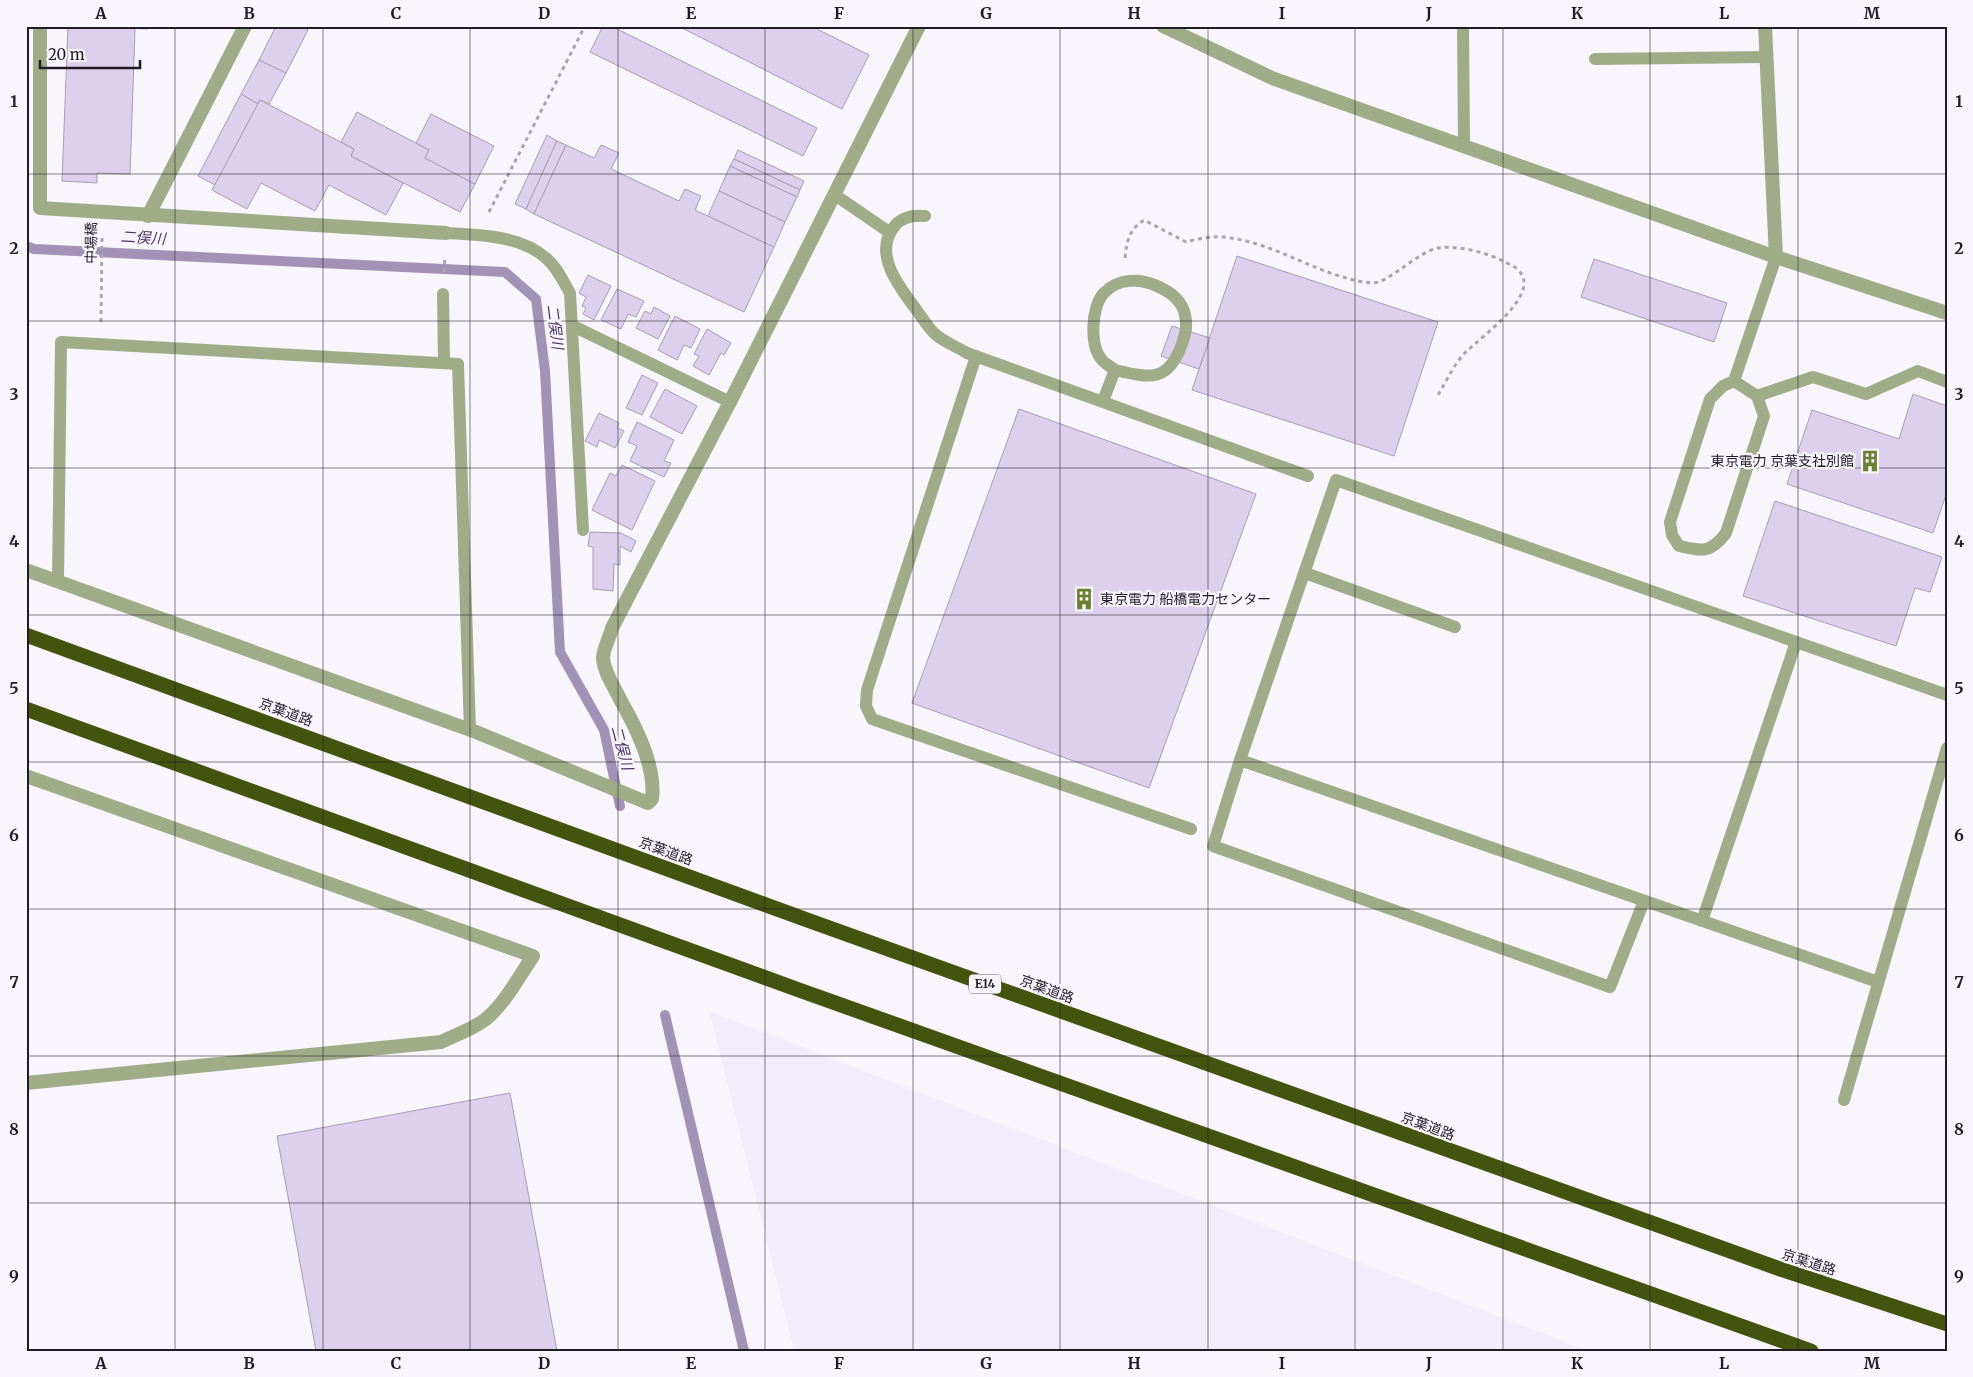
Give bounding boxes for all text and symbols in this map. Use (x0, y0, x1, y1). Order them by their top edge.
text: A (94, 3, 107, 23)
text: B (243, 3, 255, 23)
text: C (391, 3, 401, 23)
text: D (538, 3, 550, 23)
text: E (686, 3, 697, 23)
text: F (834, 3, 844, 23)
text: G (980, 3, 992, 23)
text: H (1127, 3, 1141, 23)
text: I (1279, 3, 1285, 23)
text: J (1425, 3, 1432, 23)
text: K (1571, 3, 1583, 23)
text: L (1719, 3, 1729, 23)
text: M (1864, 3, 1881, 23)
scale bar (40, 38, 140, 70)
text: 20 m (48, 45, 85, 64)
text: 1 (10, 91, 18, 111)
text: 1 (1955, 91, 1963, 111)
street label: 中場橋 (82, 222, 100, 264)
water label: 二俣川 (120, 227, 168, 248)
text: 2 (9, 238, 19, 258)
text: 2 (1954, 238, 1964, 258)
water label: 二俣川 (543, 303, 568, 352)
text: 3 (9, 384, 19, 404)
text: 3 (1954, 384, 1964, 404)
building icon: 東京電力 京葉支社別館 (1857, 448, 1883, 474)
place label: 東京電力 京葉支社別館 (1711, 452, 1854, 470)
text: 4 (9, 531, 19, 551)
text: 4 (1954, 531, 1964, 551)
building icon: 東京電力 船橋電力センター (1071, 586, 1097, 612)
place label: 東京電力 船橋電力センター (1100, 590, 1271, 608)
text: 5 (9, 678, 19, 698)
text: 5 (1954, 678, 1964, 698)
street label: 京葉道路 (257, 694, 315, 730)
water label: 二俣川 (607, 724, 638, 774)
text: 6 (9, 825, 19, 845)
text: 6 (1954, 825, 1964, 845)
street label: 京葉道路 (637, 833, 695, 869)
street label: 京葉道路 (1018, 971, 1076, 1007)
text: 7 (9, 972, 19, 992)
text: 7 (1954, 972, 1964, 992)
road number: E14 (969, 974, 1001, 994)
street label: 京葉道路 (1399, 1108, 1457, 1144)
text: 8 (9, 1119, 19, 1139)
text: 8 (1954, 1119, 1964, 1139)
street label: 京葉道路 (1780, 1245, 1838, 1279)
text: 9 (9, 1266, 19, 1286)
text: 9 (1954, 1266, 1964, 1286)
text: A (94, 1353, 107, 1373)
text: B (243, 1353, 255, 1373)
text: C (391, 1353, 401, 1373)
text: D (538, 1353, 550, 1373)
text: E (686, 1353, 697, 1373)
text: F (834, 1353, 844, 1373)
text: G (980, 1353, 992, 1373)
text: H (1127, 1353, 1141, 1373)
text: I (1279, 1353, 1285, 1373)
text: J (1425, 1353, 1432, 1373)
text: K (1571, 1353, 1583, 1373)
text: L (1719, 1353, 1729, 1373)
text: M (1864, 1353, 1881, 1373)

